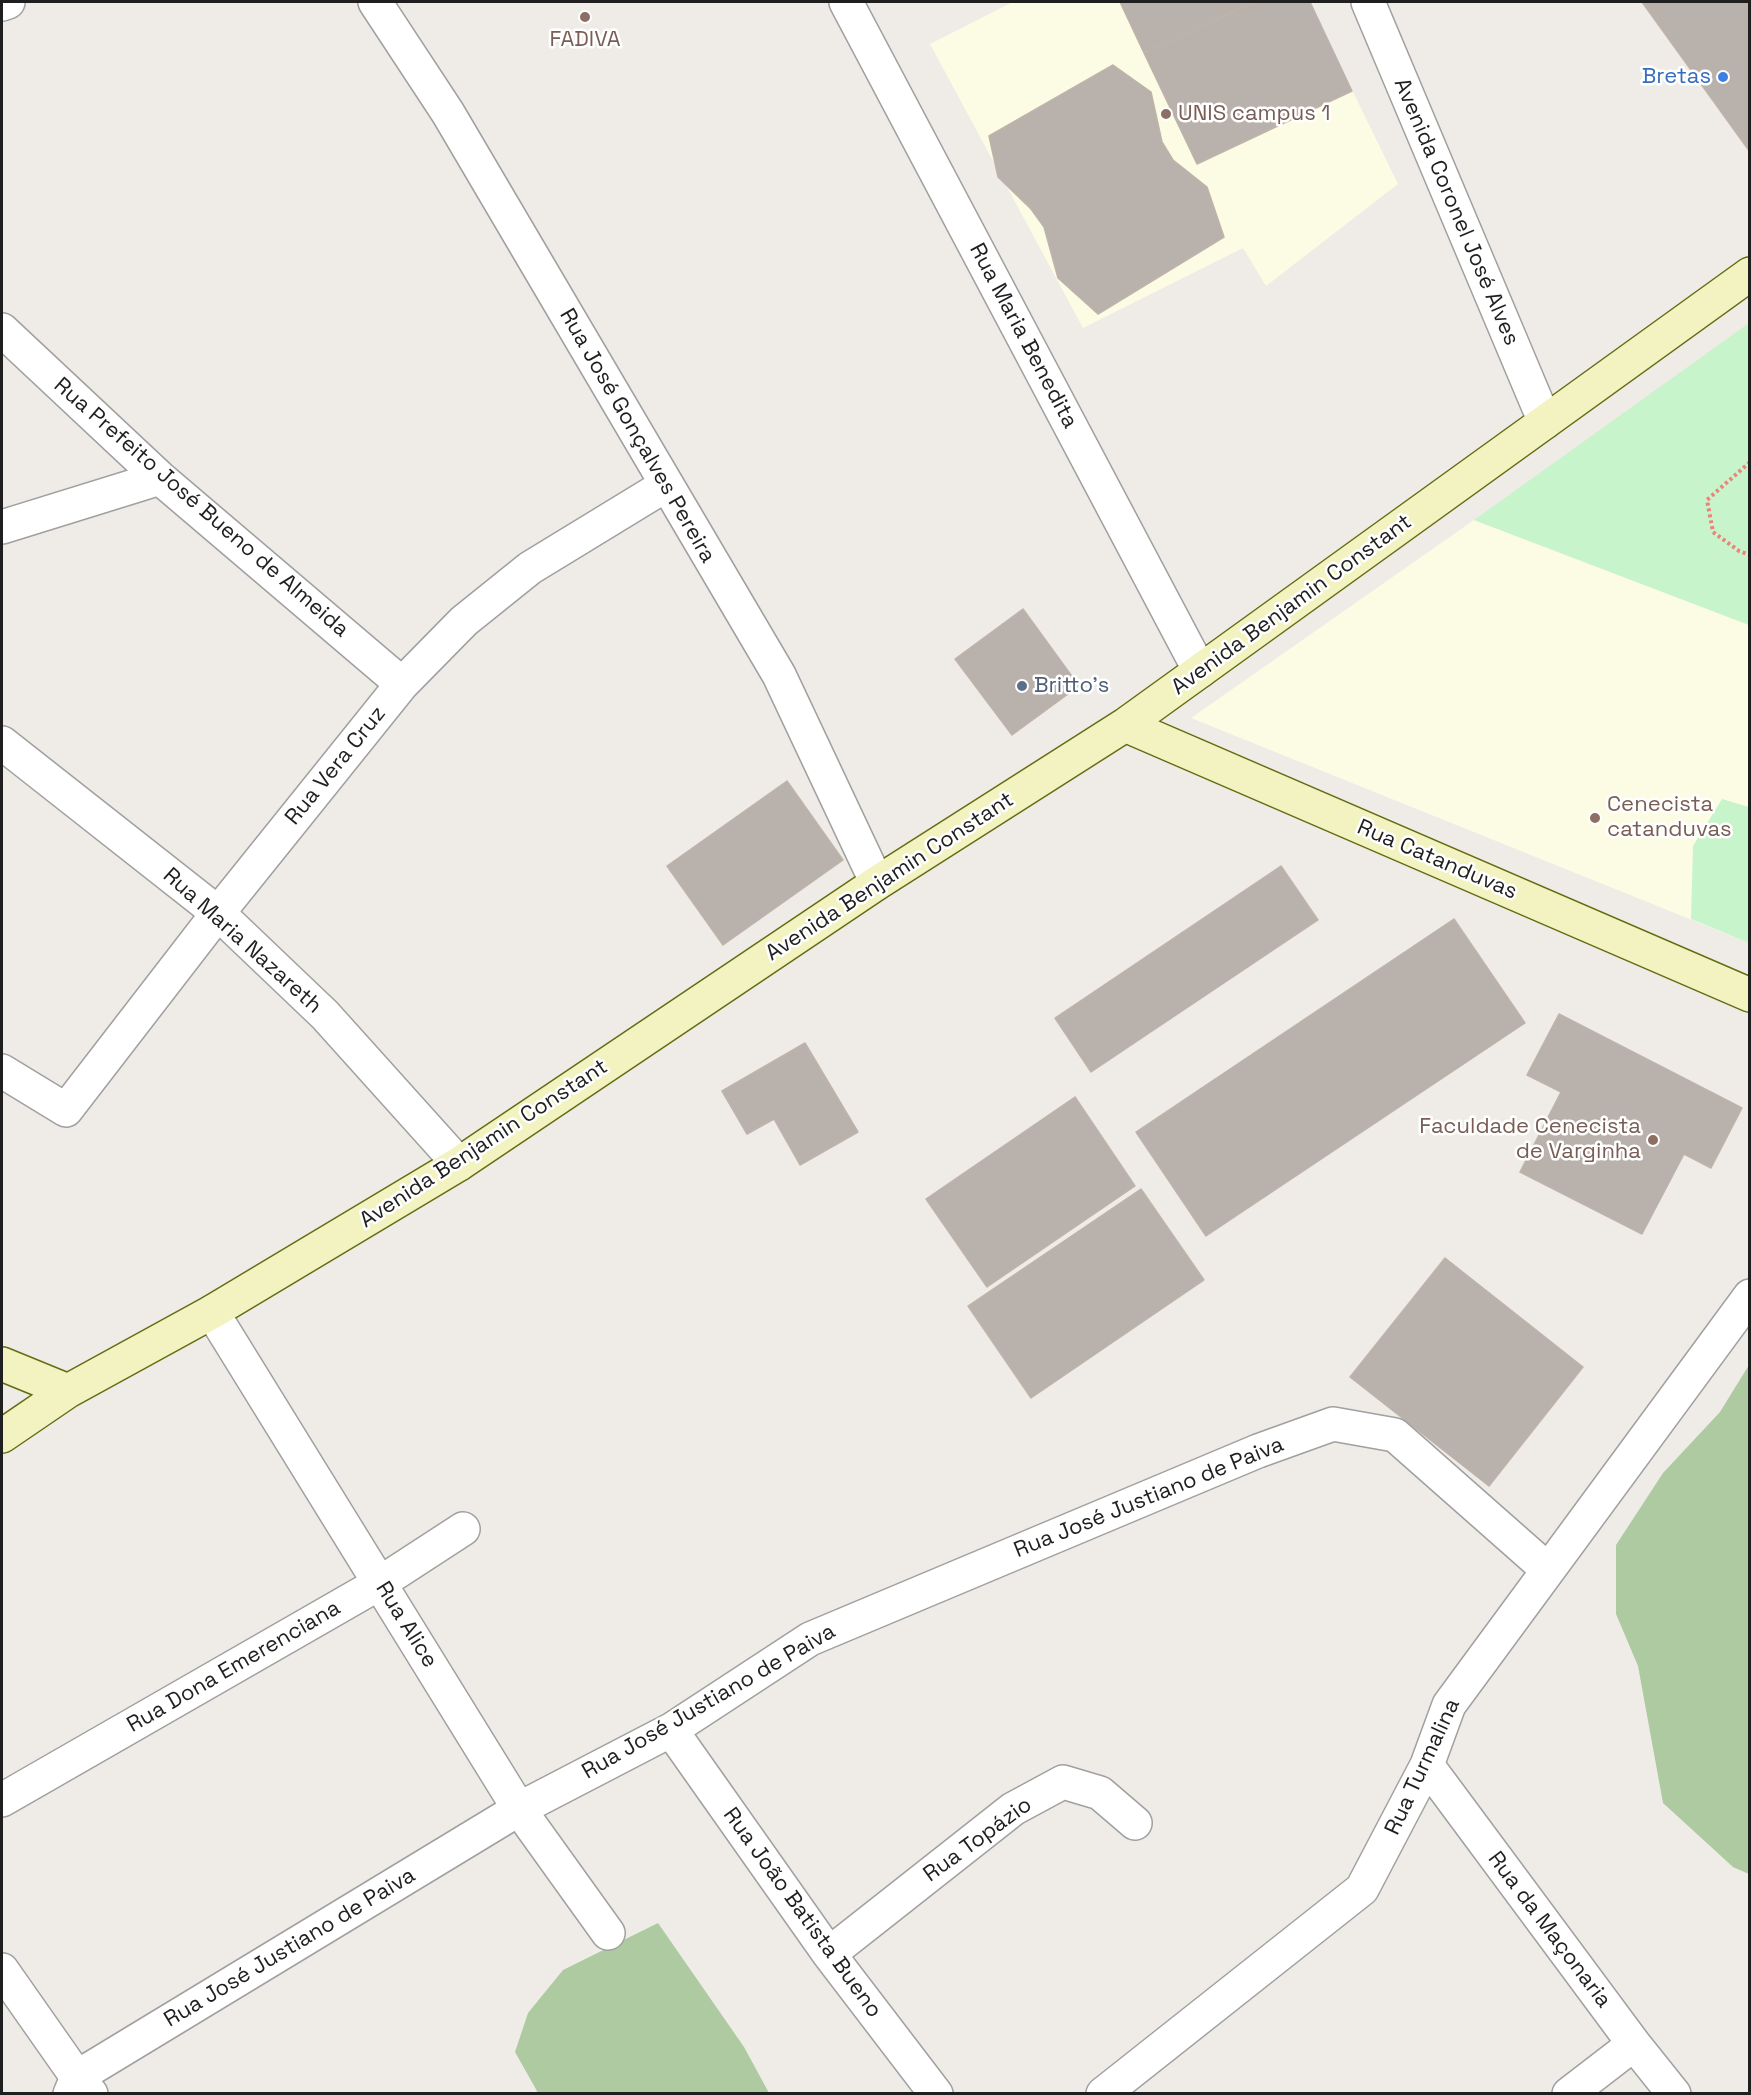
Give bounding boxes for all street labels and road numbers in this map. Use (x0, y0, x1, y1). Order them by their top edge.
street label: Avenida Coronel José Alves (1388, 74, 1524, 350)
street label: Rua Maria Benedita (963, 239, 1083, 433)
street label: Rua José Gonçalves Pereira (553, 304, 721, 568)
street label: Rua Prefeito José Bueno de Almeida (48, 373, 354, 643)
street label: Avenida Benjamin Constant (1167, 509, 1417, 701)
street label: Rua Vera Cruz (280, 701, 392, 831)
street label: Avenida Benjamin Constant (761, 787, 1019, 967)
street label: Rua Catanduvas (1353, 814, 1521, 906)
street label: Rua Maria Nazareth (157, 863, 327, 1019)
street label: Avenida Benjamin Constant (355, 1054, 613, 1234)
street label: Rua José Justiano de Paiva (1010, 1432, 1288, 1564)
street label: Rua Alice (369, 1577, 443, 1673)
street label: Rua Dona Emerenciana (123, 1595, 345, 1739)
street label: Rua José Justiano de Paiva (578, 1619, 840, 1785)
street label: Rua Turmalina (1380, 1695, 1466, 1839)
street label: Rua Topázio (919, 1792, 1037, 1888)
street label: Rua João Batista Bueno (717, 1803, 887, 2023)
street label: Rua da Maçonaria (1482, 1847, 1616, 2013)
street label: Rua José Justiano de Paiva (160, 1862, 420, 2034)

